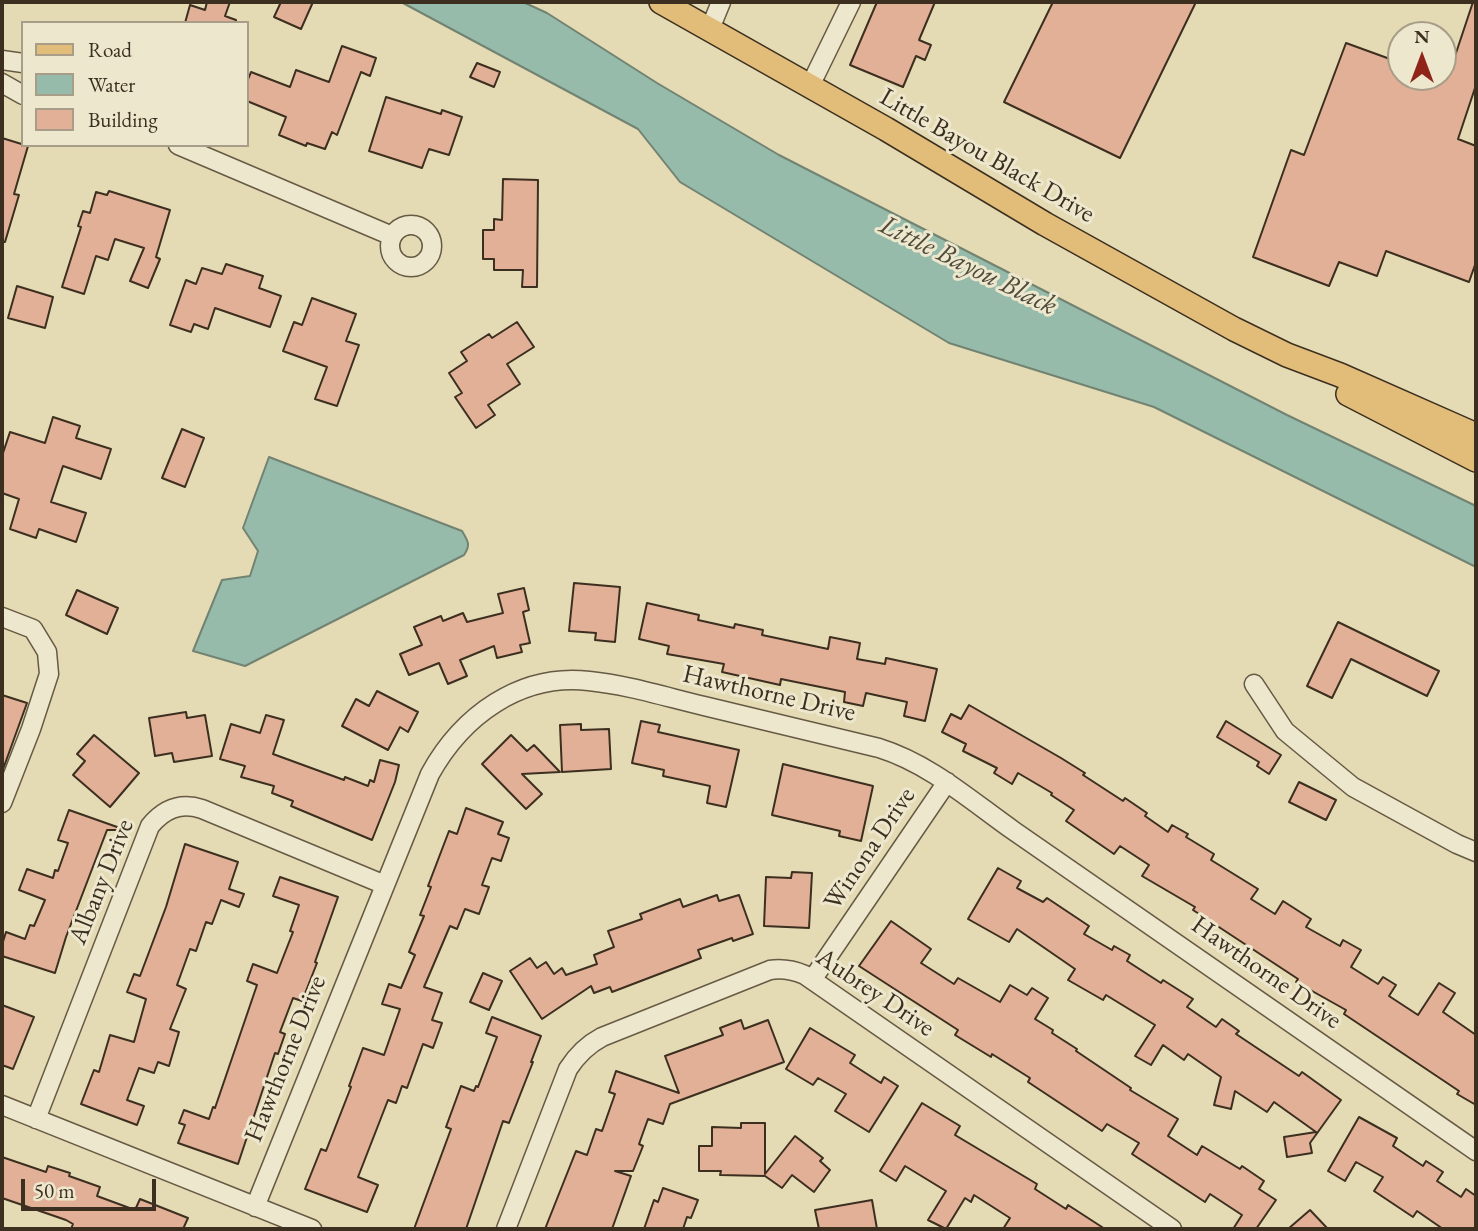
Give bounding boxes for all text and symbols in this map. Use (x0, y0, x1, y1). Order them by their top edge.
legend (21, 21, 248, 147)
north arrow (1387, 21, 1457, 91)
text: N (1414, 24, 1430, 49)
text: Road (88, 36, 132, 63)
text: Water (88, 71, 135, 98)
street label: Little Bayou Black Drive (874, 82, 1100, 230)
text: Building (88, 106, 158, 133)
water label: Little Bayou Black (874, 209, 1062, 323)
street label: Hawthorne Drive (680, 659, 858, 729)
street label: Winona Drive (818, 782, 922, 916)
street label: Albany Drive (63, 815, 141, 949)
street label: Hawthorne Drive (1185, 910, 1347, 1036)
street label: Aubrey Drive (810, 942, 940, 1044)
street label: Hawthorne Drive (238, 971, 334, 1147)
scale bar (24, 1164, 159, 1208)
text: 50 m (34, 1177, 75, 1204)

